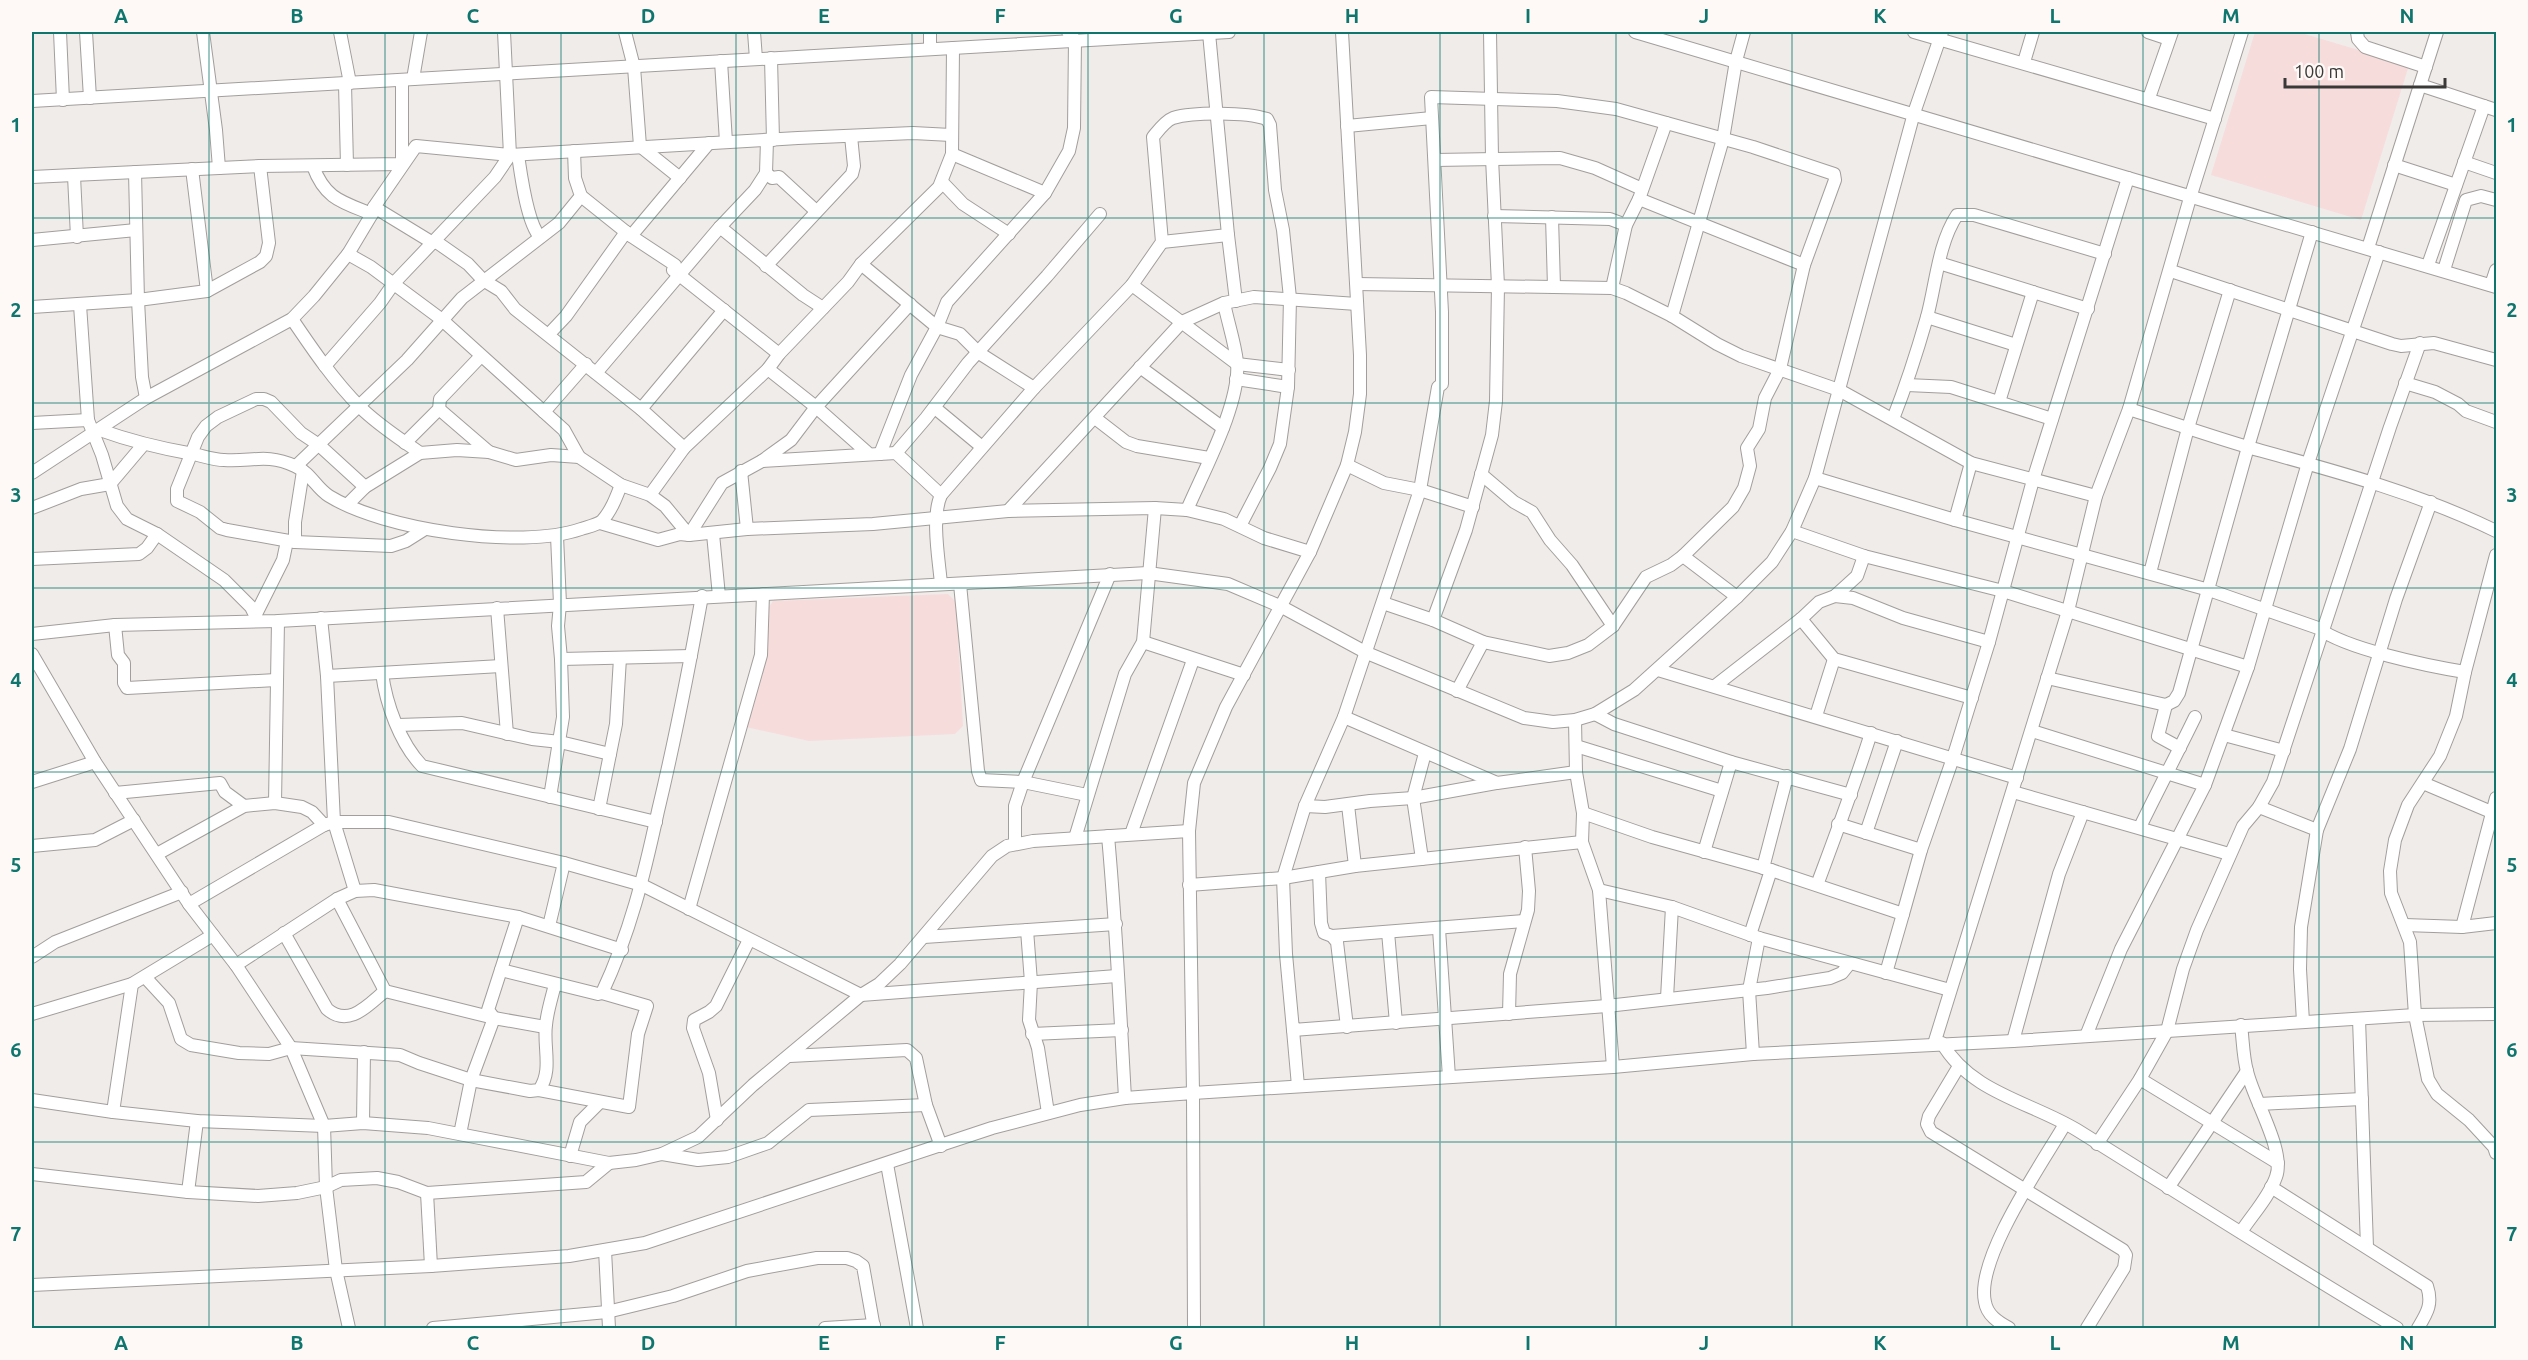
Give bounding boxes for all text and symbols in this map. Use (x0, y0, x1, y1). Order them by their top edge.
text: A (114, 4, 128, 27)
text: B (290, 4, 304, 27)
text: C (467, 4, 480, 27)
text: D (641, 4, 655, 27)
text: E (818, 4, 830, 27)
text: F (994, 4, 1006, 27)
text: G (1169, 4, 1183, 27)
text: H (1345, 4, 1359, 27)
text: I (1525, 4, 1531, 27)
text: J (1699, 4, 1709, 27)
text: K (1873, 4, 1887, 27)
text: L (2050, 4, 2061, 27)
text: M (2222, 4, 2240, 27)
text: N (2400, 4, 2414, 27)
scale bar (2285, 51, 2446, 89)
text: 100 m (2294, 61, 2344, 81)
text: 1 (10, 113, 22, 136)
text: 1 (2506, 113, 2518, 136)
text: 2 (10, 298, 22, 321)
text: 2 (2506, 298, 2518, 321)
text: 3 (10, 483, 22, 506)
text: 3 (2506, 483, 2518, 506)
text: 4 (10, 668, 22, 691)
text: 4 (2506, 668, 2518, 691)
text: 5 (10, 853, 22, 876)
text: 5 (2506, 853, 2518, 876)
text: 6 (10, 1038, 22, 1061)
text: 6 (2506, 1038, 2518, 1061)
text: 7 (10, 1222, 22, 1245)
text: 7 (2506, 1222, 2518, 1245)
text: A (114, 1331, 128, 1354)
text: B (290, 1331, 304, 1354)
text: C (467, 1331, 480, 1354)
text: D (641, 1331, 655, 1354)
text: E (818, 1331, 830, 1354)
text: F (994, 1331, 1006, 1354)
text: G (1169, 1331, 1183, 1354)
text: H (1345, 1331, 1359, 1354)
text: I (1525, 1331, 1531, 1354)
text: J (1699, 1331, 1709, 1354)
text: K (1873, 1331, 1887, 1354)
text: L (2050, 1331, 2061, 1354)
text: M (2222, 1331, 2240, 1354)
text: N (2400, 1331, 2414, 1354)

